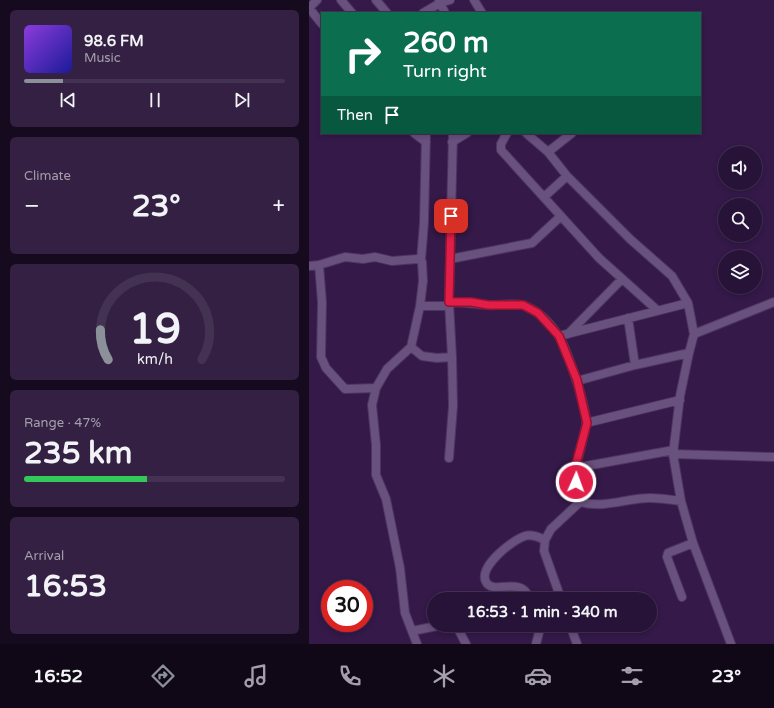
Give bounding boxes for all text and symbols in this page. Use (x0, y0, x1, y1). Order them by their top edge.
text: 260 m (403, 26, 489, 60)
icon: right (337, 28, 389, 80)
text: 98.6 FM (84, 32, 144, 50)
text: Music (84, 50, 121, 66)
text: Turn right (403, 60, 487, 82)
icon: previous (57, 89, 79, 111)
icon: pause (144, 89, 166, 111)
icon: next (231, 89, 253, 111)
icon: arrive (381, 104, 403, 126)
text: Then (337, 106, 373, 124)
map controls (718, 146, 762, 294)
button: sound (718, 146, 762, 190)
text: Climate (24, 168, 71, 184)
text: 23° (132, 188, 181, 225)
text: − (24, 193, 40, 219)
text: + (273, 193, 285, 219)
button: search (718, 198, 762, 242)
pin (434, 199, 468, 233)
icon: arrive (440, 205, 462, 227)
button: layers (718, 250, 762, 294)
text: 19 (128, 305, 181, 355)
text: km/h (137, 351, 172, 368)
text: Range · 47% (24, 415, 101, 431)
text: 235 km (24, 435, 132, 472)
position arrow (555, 461, 597, 503)
text: Arrival (24, 548, 64, 564)
text: 16:53 (24, 568, 107, 605)
speed limit sign: 30 (321, 580, 373, 632)
text: 16:53 · 1 min · 340 m (467, 603, 617, 621)
icon: directions (149, 662, 177, 690)
icon: music (242, 662, 270, 690)
icon: phone (336, 662, 364, 690)
icon: climate (430, 662, 458, 690)
icon: car (524, 662, 552, 690)
icon: filters (618, 662, 646, 690)
text: 16:52 (33, 665, 83, 687)
text: 23° (712, 665, 741, 687)

